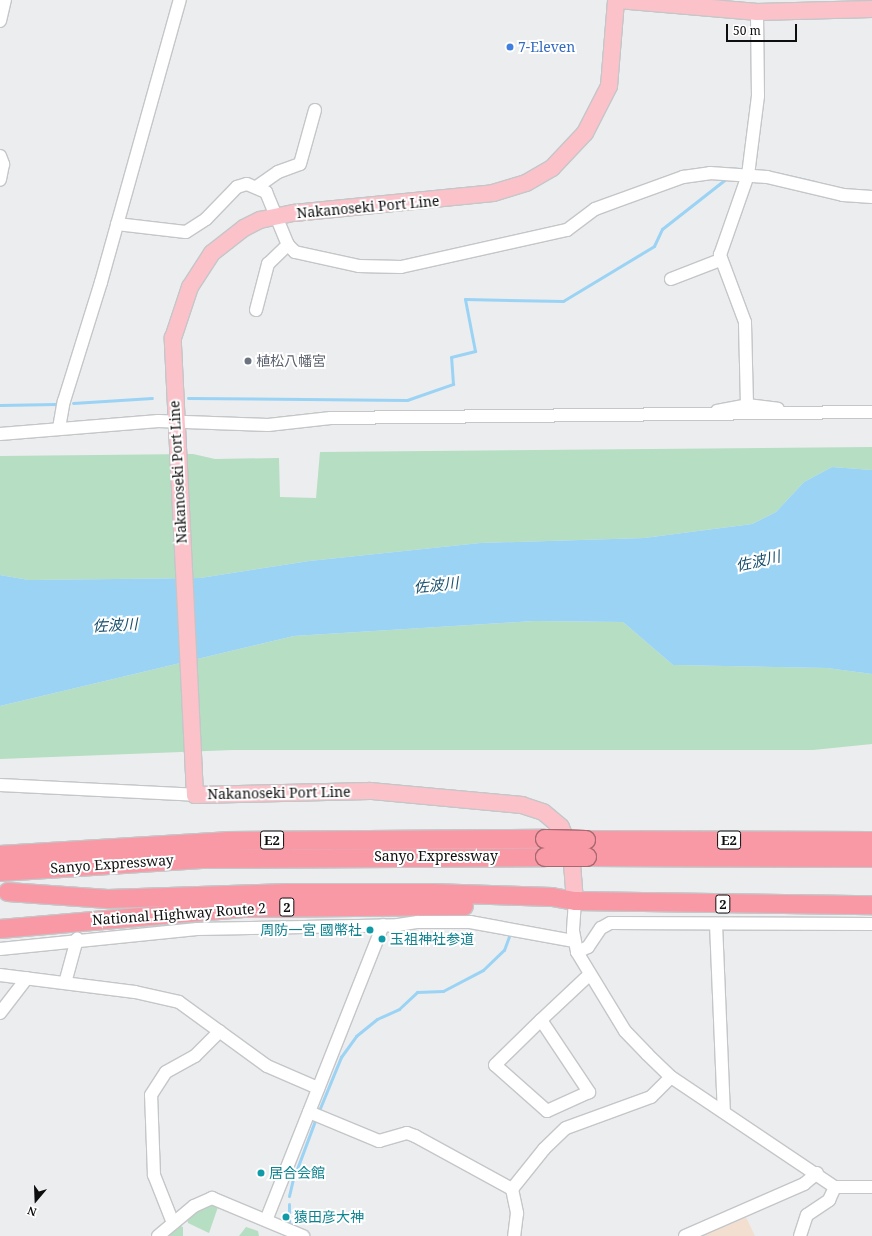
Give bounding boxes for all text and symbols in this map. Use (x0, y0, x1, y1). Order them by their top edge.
scale bar (728, 16, 799, 42)
text: 50 m (733, 22, 761, 39)
place label: 7-Eleven (518, 39, 575, 55)
marker: 7-Eleven (505, 42, 515, 52)
street label: Nakanoseki Port Line (296, 192, 440, 222)
place label: 植松八幡宮 (256, 353, 326, 369)
marker: 植松八幡宮 (243, 356, 253, 366)
street label: Nakanoseki Port Line (166, 400, 190, 544)
water label: 佐波川 (734, 547, 782, 575)
water label: 佐波川 (413, 574, 459, 596)
water label: 佐波川 (92, 615, 138, 635)
street label: Nakanoseki Port Line (207, 783, 351, 803)
road number: E2 (260, 829, 284, 851)
road number: E2 (717, 829, 741, 851)
street label: Sanyo Expressway (374, 848, 498, 864)
street label: Sanyo Expressway (50, 851, 174, 877)
road number: 2 (715, 893, 731, 915)
road number: 2 (279, 896, 295, 918)
street label: National Highway Route 2 (92, 900, 266, 928)
place label: 周防一宮 國幣社 (260, 922, 362, 938)
marker: 周防一宮 國幣社 (365, 925, 375, 935)
place label: 玉祖神社参道 (390, 931, 474, 947)
marker: 玉祖神社参道 (377, 934, 387, 944)
place label: 居合会館 (269, 1165, 325, 1181)
marker: 居合会館 (256, 1168, 266, 1178)
north arrow (16, 1180, 56, 1220)
text: N (25, 1203, 38, 1220)
place label: 猿田彦大神 (294, 1209, 364, 1225)
marker: 猿田彦大神 (281, 1212, 291, 1222)

